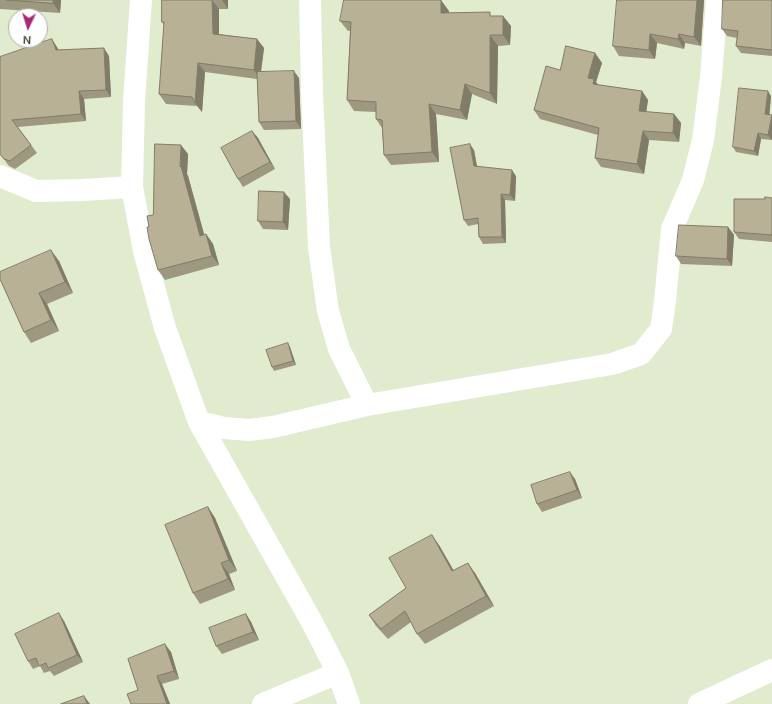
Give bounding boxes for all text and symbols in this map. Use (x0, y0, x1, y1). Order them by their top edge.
north arrow (8, 8, 48, 48)
text: N (23, 32, 32, 47)

